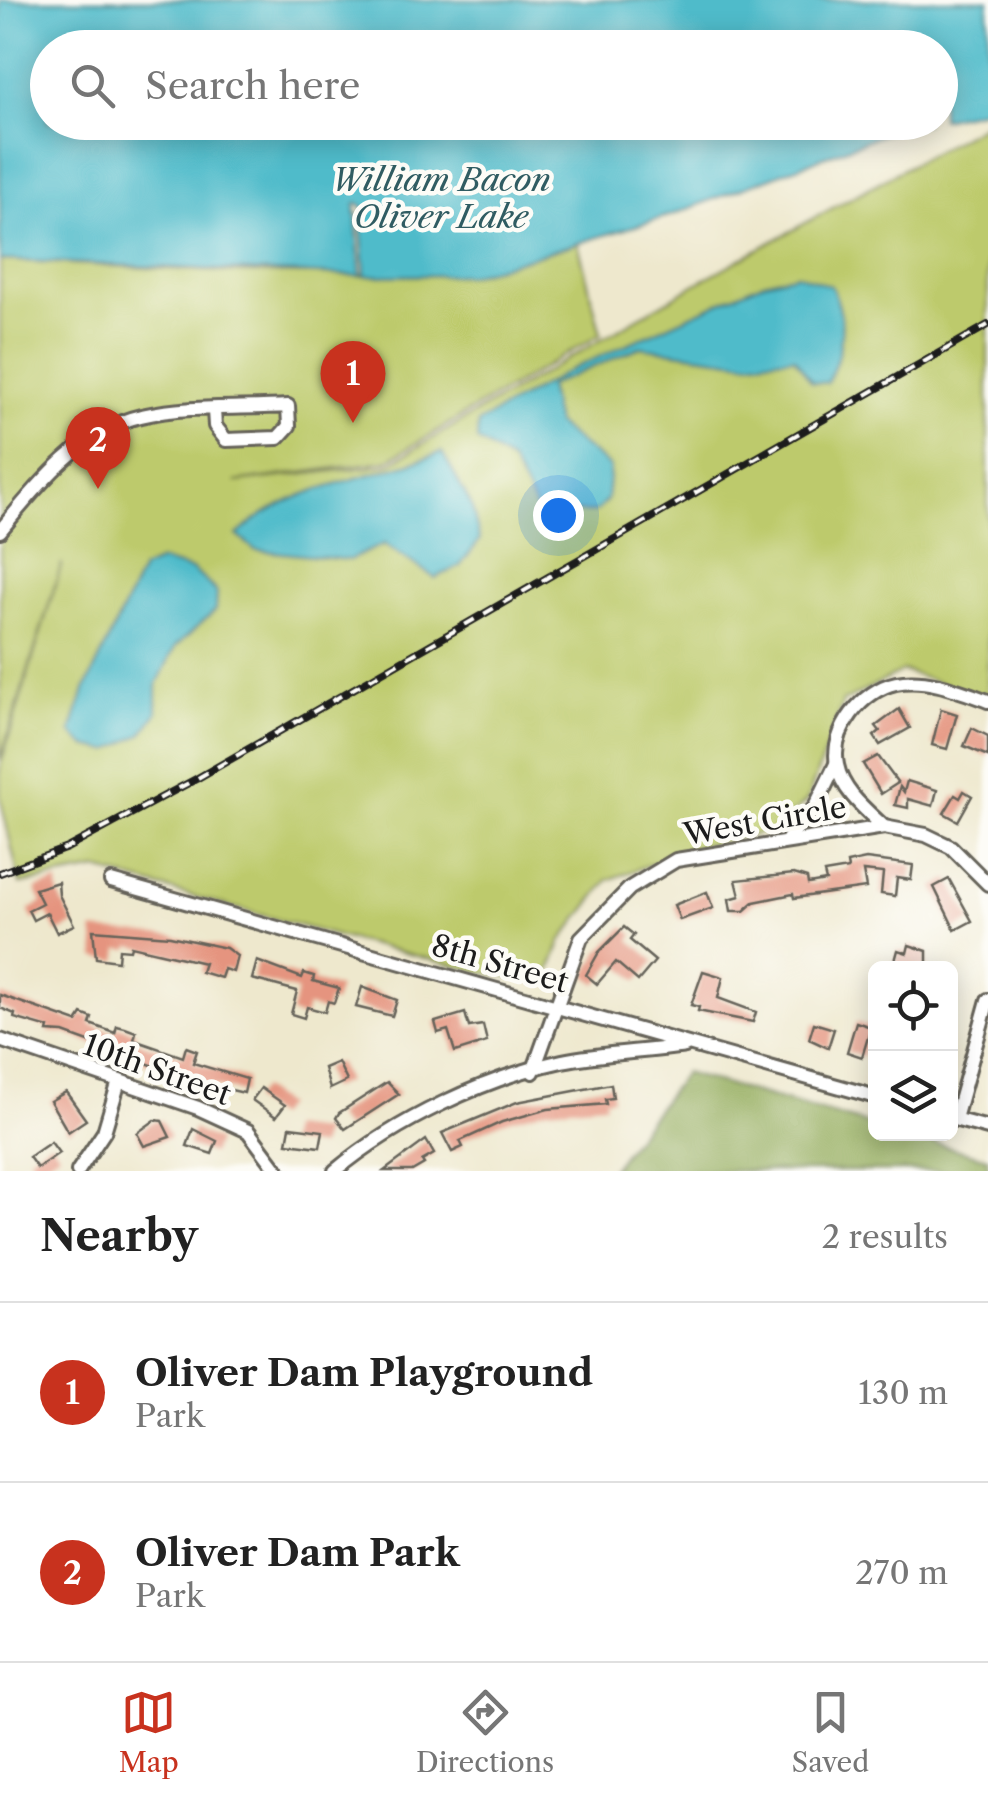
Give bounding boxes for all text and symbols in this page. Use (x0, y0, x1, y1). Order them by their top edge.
search box (30, 30, 958, 140)
icon: search (65, 58, 120, 113)
text: Search here (145, 62, 360, 109)
water label: William Bacon Oliver Lake (331, 160, 551, 236)
pin: 1 (320, 340, 386, 423)
pin: 2 (66, 406, 130, 489)
your location (533, 490, 584, 541)
street label: West Circle (680, 788, 849, 853)
street label: 8th Street (428, 926, 573, 1001)
map controls (868, 961, 958, 1141)
button: locate (868, 961, 958, 1051)
street label: 10th Street (78, 1026, 236, 1113)
button: layers (868, 1051, 958, 1141)
text: Nearby (40, 1210, 198, 1262)
text: 2 results (822, 1217, 948, 1256)
text: Oliver Dam Playground (135, 1349, 593, 1396)
text: 1 (65, 1373, 80, 1412)
text: 130 m (858, 1373, 948, 1412)
text: Park (135, 1396, 205, 1435)
text: Oliver Dam Park (135, 1529, 460, 1576)
text: 2 (63, 1553, 82, 1592)
text: 270 m (855, 1553, 948, 1592)
text: Park (135, 1576, 205, 1615)
tab: Map (119, 1685, 179, 1779)
tab: Directions (416, 1685, 554, 1779)
tab: Saved (792, 1685, 869, 1779)

